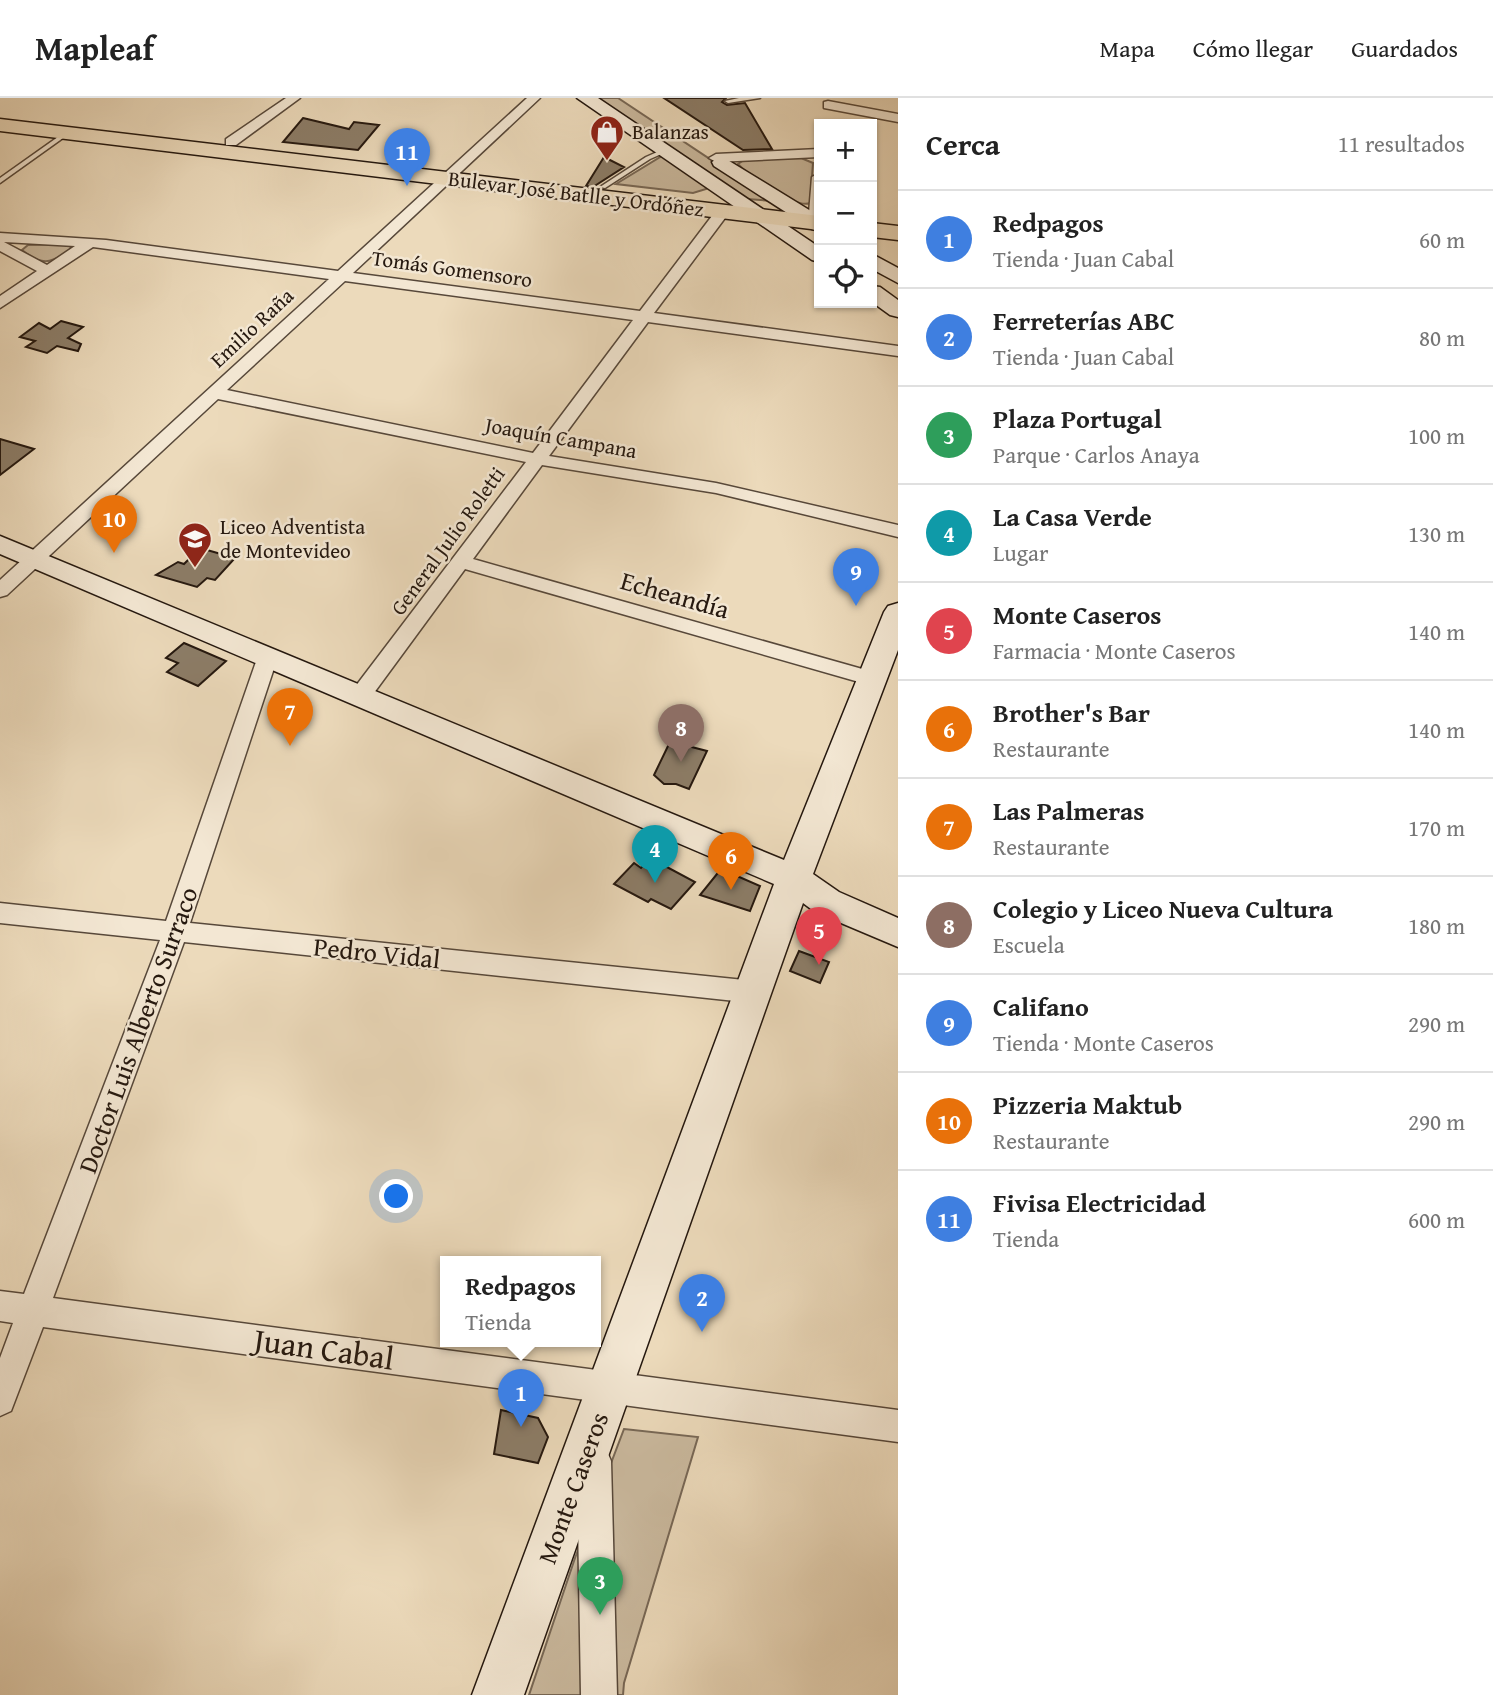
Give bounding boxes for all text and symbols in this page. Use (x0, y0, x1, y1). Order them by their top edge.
text: Mapleaf (35, 24, 154, 72)
text: Mapa (1099, 31, 1155, 66)
text: Cómo llegar (1193, 31, 1313, 66)
text: Guardados (1351, 31, 1458, 66)
shop icon: Balanzas (588, 113, 626, 162)
place label: Balanzas (632, 116, 709, 147)
map controls (814, 119, 877, 308)
button: + (814, 119, 877, 182)
text: Cerca (926, 122, 1000, 166)
text: 11 resultados (1338, 127, 1465, 160)
pin: 11 (384, 128, 430, 186)
street label: Bulevar José Batlle y Ordóñez (447, 162, 705, 225)
button: − (814, 182, 877, 245)
text: Redpagos (993, 203, 1104, 242)
text: 1 (943, 223, 955, 256)
text: 60 m (1419, 223, 1465, 256)
street label: Tomás Gomensoro (370, 242, 534, 295)
text: Tienda · Juan Cabal (993, 242, 1174, 275)
button: locate (814, 245, 877, 308)
street label: Emilio Raña (203, 281, 301, 375)
text: Ferreterías ABC (993, 301, 1175, 340)
text: 2 (943, 321, 955, 354)
text: 80 m (1419, 321, 1465, 354)
text: Tienda · Juan Cabal (993, 340, 1174, 373)
text: Plaza Portugal (993, 399, 1162, 438)
street label: Joaquín Campana (480, 408, 639, 466)
text: 3 (943, 419, 955, 452)
text: 100 m (1408, 419, 1465, 452)
text: Parque · Carlos Anaya (993, 438, 1200, 471)
street label: General Julio Roletti (383, 460, 512, 621)
pin: 10 (91, 495, 137, 553)
text: La Casa Verde (993, 497, 1152, 536)
place label: Liceo Adventista de Montevideo (220, 511, 365, 566)
text: 4 (943, 517, 955, 550)
text: 130 m (1408, 517, 1465, 550)
school or university icon: Liceo Adventista de Montevideo (176, 520, 214, 569)
text: Lugar (993, 536, 1048, 569)
pin: 9 (833, 548, 879, 606)
street label: Echeandía (616, 560, 735, 629)
text: Monte Caseros (993, 595, 1161, 634)
text: 5 (943, 615, 955, 648)
text: 140 m (1408, 615, 1465, 648)
text: Farmacia · Monte Caseros (993, 634, 1236, 667)
pin: 7 (267, 688, 313, 746)
text: Brother's Bar (993, 693, 1150, 732)
pin: 8 (658, 704, 704, 762)
text: 6 (943, 713, 955, 746)
text: 140 m (1408, 713, 1465, 746)
text: Restaurante (993, 732, 1110, 765)
text: Las Palmeras (993, 791, 1145, 830)
text: 7 (943, 811, 955, 844)
text: 170 m (1408, 811, 1465, 844)
pin: 4 (632, 825, 678, 883)
text: Restaurante (993, 830, 1110, 863)
pin: 6 (708, 832, 754, 890)
street label: Doctor Luis Alberto Surraco (68, 881, 208, 1178)
text: Colegio y Liceo Nueva Cultura (993, 889, 1333, 928)
pin: 5 (796, 907, 842, 965)
text: 8 (943, 909, 955, 942)
text: 180 m (1408, 909, 1465, 942)
street label: Pedro Vidal (312, 926, 442, 979)
text: Escuela (993, 928, 1065, 961)
text: Califano (993, 987, 1089, 1026)
text: 9 (943, 1007, 955, 1040)
text: 290 m (1408, 1007, 1465, 1040)
text: Tienda · Monte Caseros (993, 1026, 1214, 1059)
text: Pizzeria Maktub (993, 1085, 1182, 1124)
text: 10 (937, 1105, 961, 1138)
text: 290 m (1408, 1105, 1465, 1138)
text: Restaurante (993, 1124, 1110, 1157)
your location (379, 1179, 413, 1213)
text: Fivisa Electricidad (993, 1183, 1206, 1222)
text: 11 (937, 1203, 961, 1236)
text: 600 m (1408, 1203, 1465, 1236)
text: Tienda (993, 1222, 1059, 1255)
popup (440, 1256, 601, 1347)
text: Redpagos (465, 1266, 576, 1305)
pin: 2 (679, 1274, 725, 1332)
text: Tienda (465, 1305, 531, 1338)
street label: Juan Cabal (247, 1315, 397, 1382)
pin: 1 (498, 1369, 544, 1427)
street label: Monte Caseros (527, 1406, 618, 1569)
pin: 3 (577, 1557, 623, 1615)

